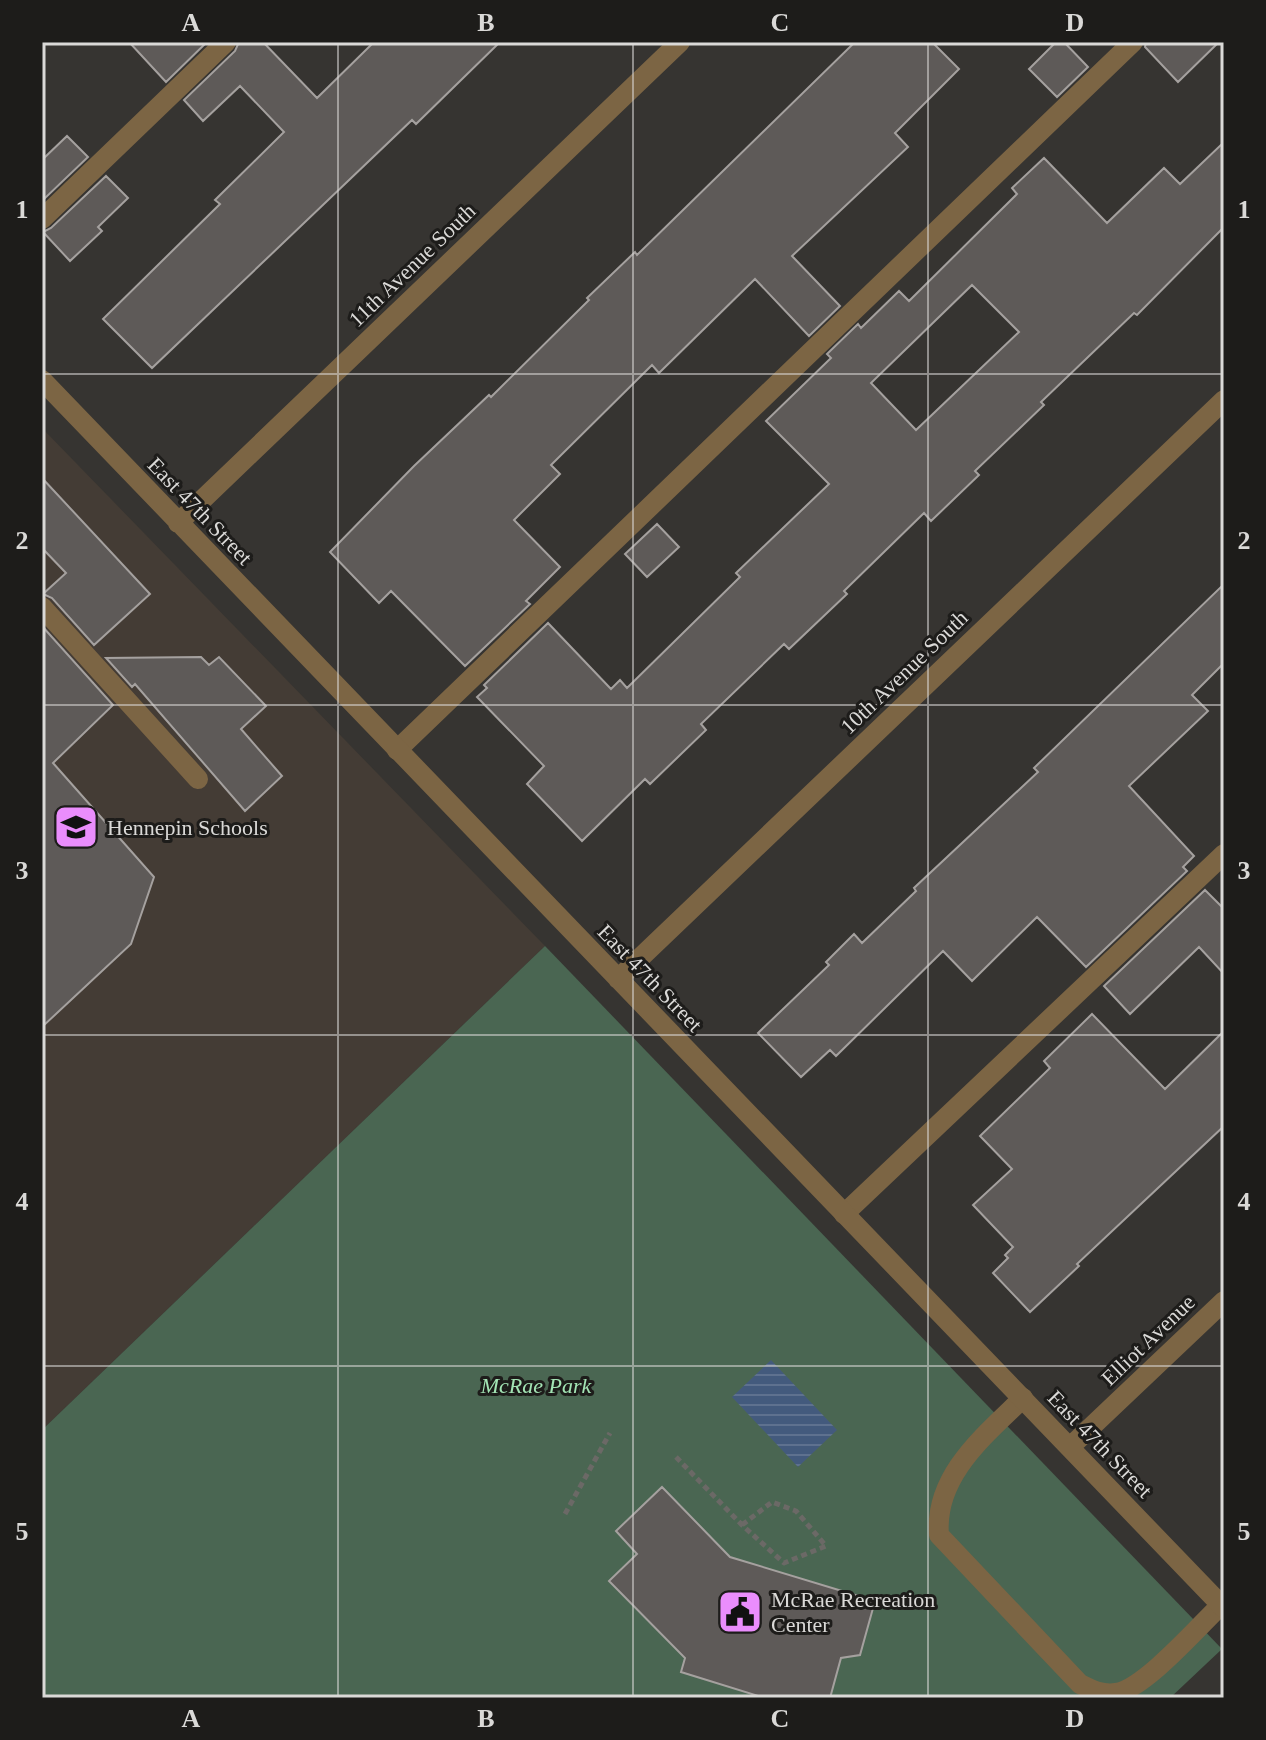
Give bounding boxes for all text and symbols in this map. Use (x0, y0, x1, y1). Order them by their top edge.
text: A (182, 8, 201, 37)
text: B (477, 8, 495, 37)
text: C (771, 8, 789, 37)
text: D (1066, 8, 1084, 37)
text: 1 (16, 195, 29, 224)
text: 1 (1238, 195, 1251, 224)
street label: 11th Avenue South (344, 198, 480, 332)
street label: East 47th Street (143, 452, 257, 570)
text: 2 (16, 526, 29, 555)
text: 2 (1238, 526, 1251, 555)
street label: 10th Avenue South (835, 605, 973, 739)
school or university icon: Hennepin Schools (52, 803, 100, 851)
place label: Hennepin Schools (107, 815, 268, 840)
text: 3 (16, 856, 29, 885)
text: 3 (1238, 856, 1251, 885)
street label: East 47th Street (593, 919, 707, 1037)
text: 4 (16, 1187, 29, 1216)
text: 4 (1238, 1187, 1251, 1216)
street label: Elliot Avenue (1096, 1289, 1200, 1391)
park label: McRae Park (480, 1373, 593, 1398)
street label: East 47th Street (1043, 1385, 1157, 1503)
text: 5 (16, 1517, 29, 1546)
text: 5 (1238, 1517, 1251, 1546)
place label: McRae Recreation Center (771, 1587, 935, 1637)
public building icon: McRae Recreation Center (716, 1588, 764, 1636)
text: A (182, 1704, 201, 1733)
text: B (477, 1704, 495, 1733)
text: C (771, 1704, 789, 1733)
text: D (1066, 1704, 1084, 1733)

